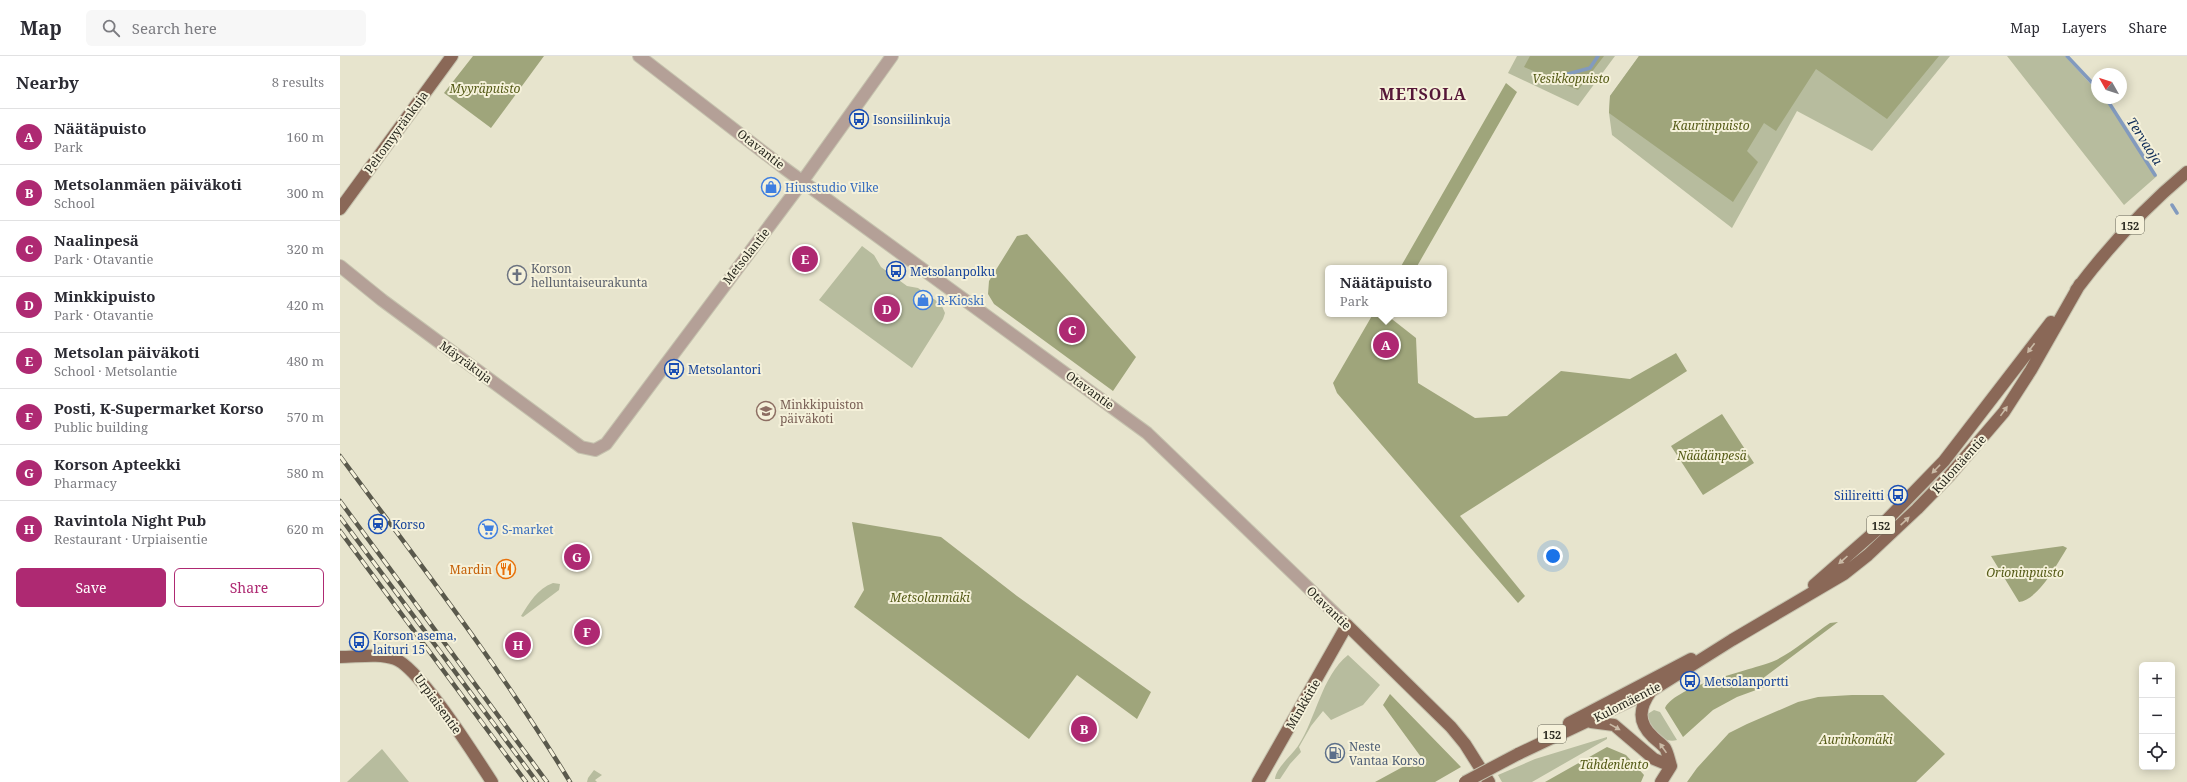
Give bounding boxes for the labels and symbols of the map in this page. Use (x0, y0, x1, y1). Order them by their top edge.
north arrow (2091, 68, 2127, 104)
park label: Vesikkopuisto (1532, 70, 1610, 87)
park label: Myyräpuisto (449, 80, 521, 97)
district label: METSOLA (1379, 83, 1467, 105)
street label: Peltomyyränkuja (360, 87, 432, 177)
bus stop icon: Isonsiilinkuja (848, 108, 870, 130)
place label: Isonsiilinkuja (873, 111, 951, 128)
water label: Tervaoja (2123, 114, 2167, 169)
park label: Kauriinpuisto (1671, 117, 1750, 134)
street label: Otavantie (734, 125, 788, 173)
shop icon: Hiusstudio Vilke (760, 176, 782, 198)
place label: Hiusstudio Vilke (785, 179, 879, 196)
road number: 152 (2116, 216, 2144, 234)
street label: Metsolantie (719, 224, 773, 288)
pin: E (792, 244, 818, 274)
place label: Korson helluntaiseurakunta (531, 260, 648, 291)
bus stop icon: Metsolanpolku (885, 260, 907, 282)
place label: Metsolanpolku (910, 263, 995, 280)
church icon: Korson helluntaiseurakunta (506, 264, 528, 286)
shop icon: R-Kioski (912, 289, 934, 311)
place label: R-Kioski (937, 292, 984, 309)
pin: D (874, 294, 900, 324)
pin: C (1059, 315, 1085, 345)
pin: A (1373, 330, 1399, 360)
street label: Mäyräkuja (436, 337, 496, 387)
one-way arrow (2027, 343, 2035, 354)
bus stop icon: Metsolantori (663, 358, 685, 380)
place label: Metsolantori (688, 361, 761, 378)
street label: Otavantie (1062, 367, 1118, 413)
place label: Minkkipuiston päiväkoti (780, 396, 864, 427)
school or university icon: Minkkipuiston päiväkoti (755, 400, 777, 422)
one-way arrow (2000, 405, 2008, 416)
street label: Kulomäentie (1928, 431, 1990, 497)
park label: Näädänpesä (1676, 447, 1747, 464)
one-way arrow (1931, 464, 1941, 474)
bus stop icon: Siilireitti (1887, 484, 1909, 506)
place label: Siilireitti (1834, 487, 1884, 504)
station icon: Korso (367, 513, 389, 535)
place label: Korso (392, 516, 425, 533)
road number: 152 (1867, 516, 1895, 534)
one-way arrow (1900, 516, 1910, 526)
supermarket icon: S-market (477, 518, 499, 540)
place label: S-market (502, 521, 553, 538)
pin: G (564, 542, 590, 572)
your location (1543, 546, 1563, 566)
one-way arrow (1837, 555, 1848, 564)
restaurant icon: Mardin (495, 558, 517, 580)
place label: Mardin (449, 561, 492, 578)
park label: Orioninpuisto (1986, 564, 2064, 581)
street label: Otavantie (1303, 583, 1355, 633)
park label: Metsolanmäki (889, 589, 970, 606)
pin: F (574, 617, 600, 647)
place label: Korson asema, laituri 15 (373, 627, 457, 658)
pin: H (505, 630, 531, 660)
bus stop icon: Korson asema, laituri 15 (348, 631, 370, 653)
bus stop icon: Metsolanportti (1679, 670, 1701, 692)
street label: Urpiaisentie (411, 671, 465, 737)
place label: Metsolanportti (1704, 673, 1789, 690)
street label: Minkkitie (1282, 676, 1324, 732)
street label: Kulomäentie (1591, 678, 1663, 726)
pin: B (1071, 714, 1097, 744)
one-way arrow (1609, 724, 1621, 730)
road number: 152 (1538, 725, 1566, 743)
park label: Aurinkomäki (1818, 731, 1893, 748)
place label: Neste Vantaa Korso (1349, 738, 1425, 769)
fuel station icon: Neste Vantaa Korso (1324, 742, 1346, 764)
one-way arrow (1659, 743, 1667, 754)
park label: Tähdenlento (1579, 756, 1649, 773)

